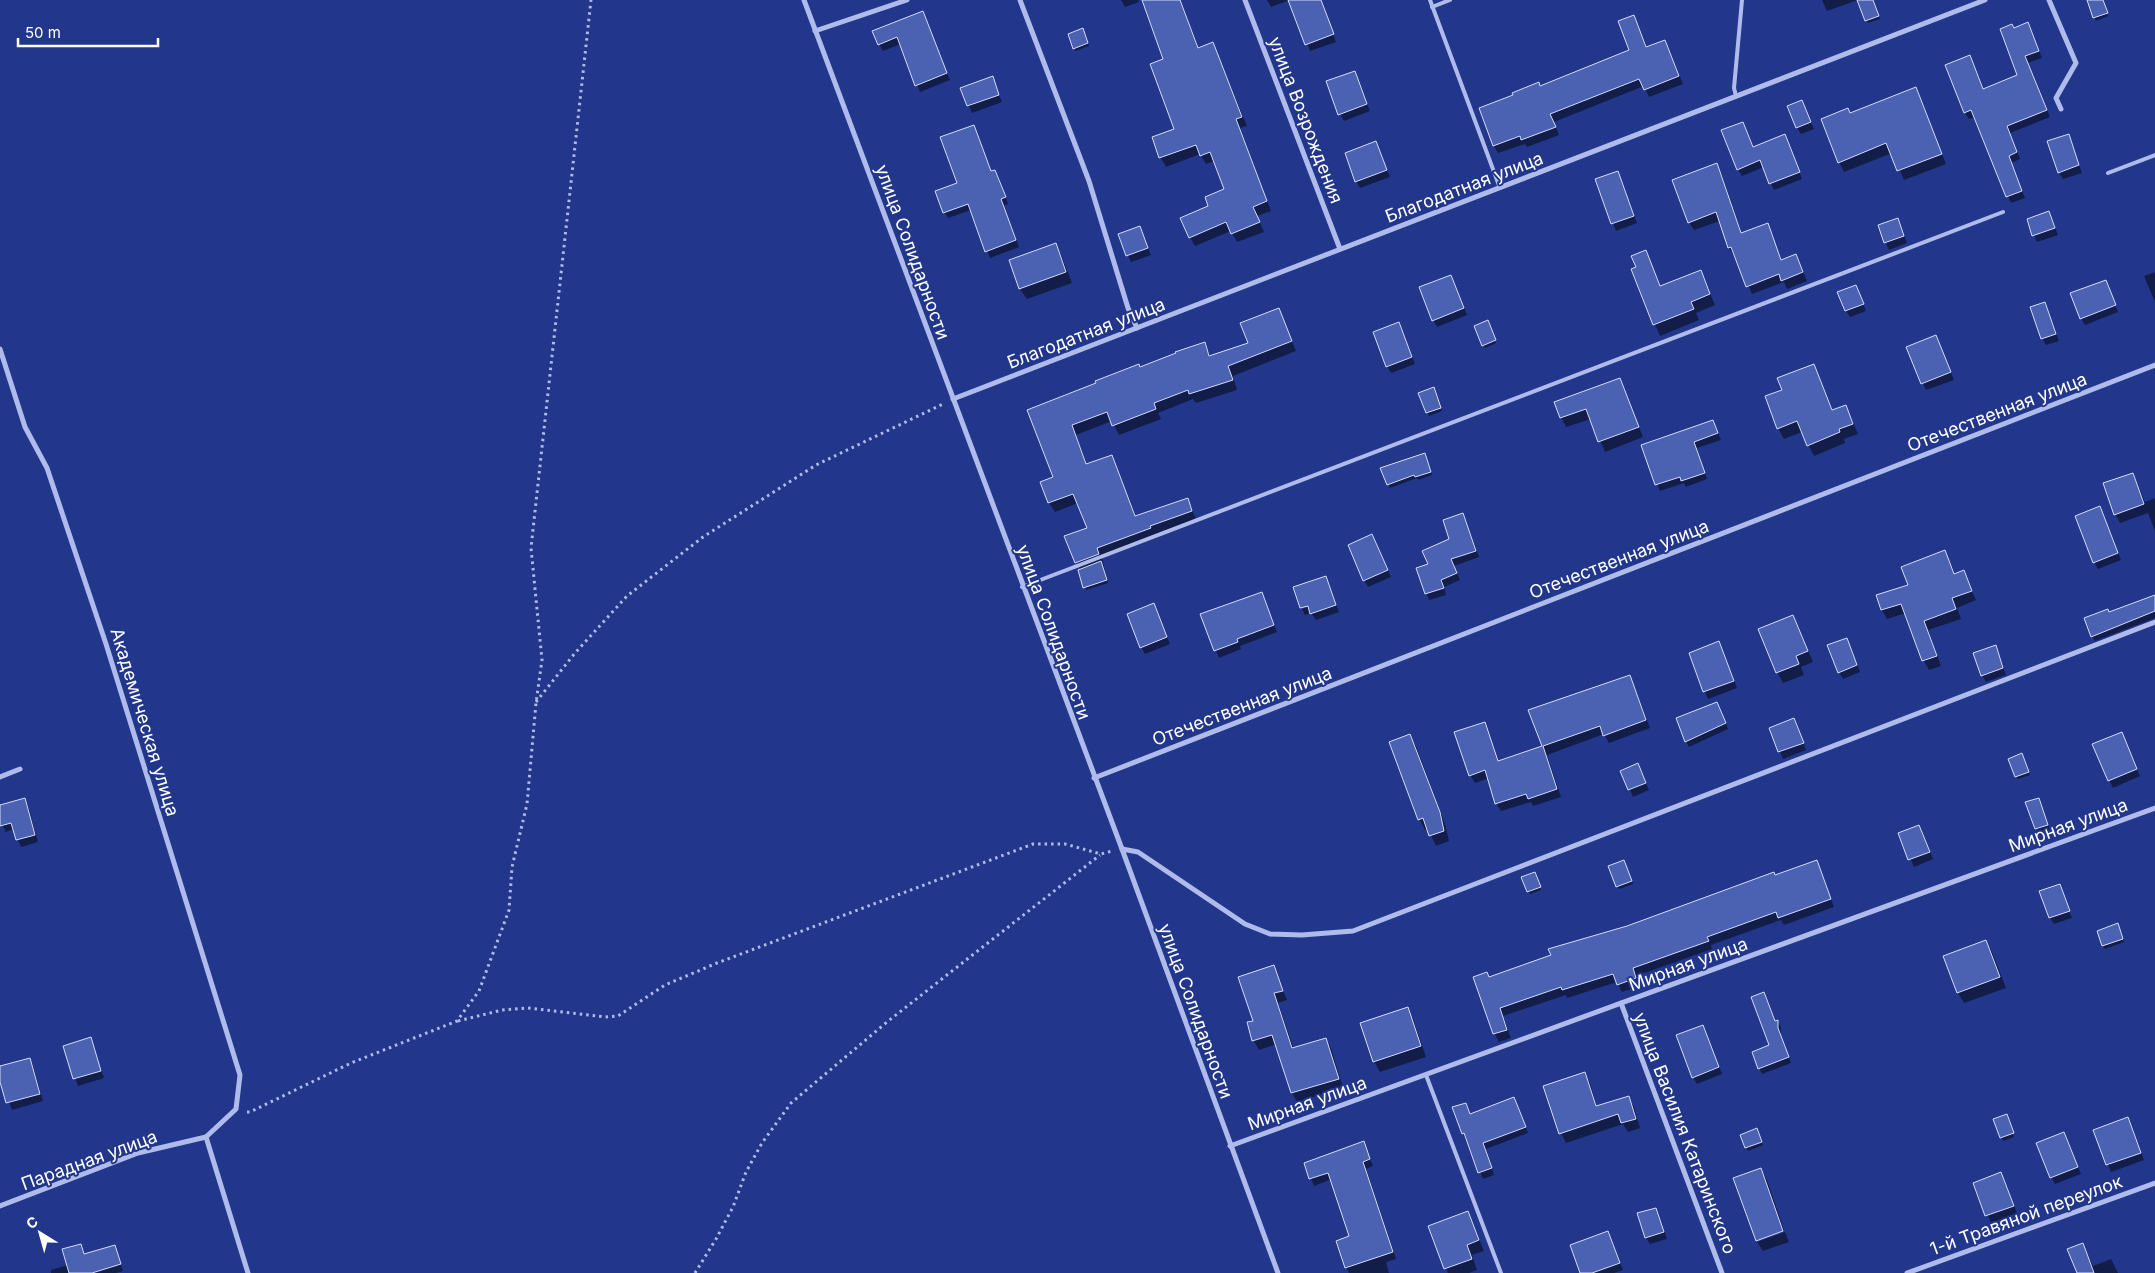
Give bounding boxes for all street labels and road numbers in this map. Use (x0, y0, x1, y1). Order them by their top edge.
street label: улица Возрождения (1265, 34, 1347, 206)
street label: Благодатная улица (1382, 147, 1546, 227)
street label: улица Солидарности (872, 162, 954, 342)
street label: Благодатная улица (1004, 293, 1168, 373)
street label: Отечественная улица (1904, 368, 2090, 456)
street label: Отечественная улица (1526, 515, 1712, 603)
street label: улица Солидарности (1013, 542, 1095, 722)
street label: Академическая улица (106, 625, 184, 819)
street label: Отечественная улица (1149, 662, 1335, 750)
street label: Мирная улица (2006, 794, 2130, 856)
street label: улица Солидарности (1155, 921, 1237, 1101)
street label: Мирная улица (1626, 933, 1750, 995)
street label: улица Василия Катаринского (1629, 1009, 1741, 1257)
street label: Мирная улица (1245, 1072, 1369, 1134)
street label: Парадная улица (18, 1126, 160, 1194)
street label: 1-й Травяной переулок (1927, 1170, 2125, 1260)

